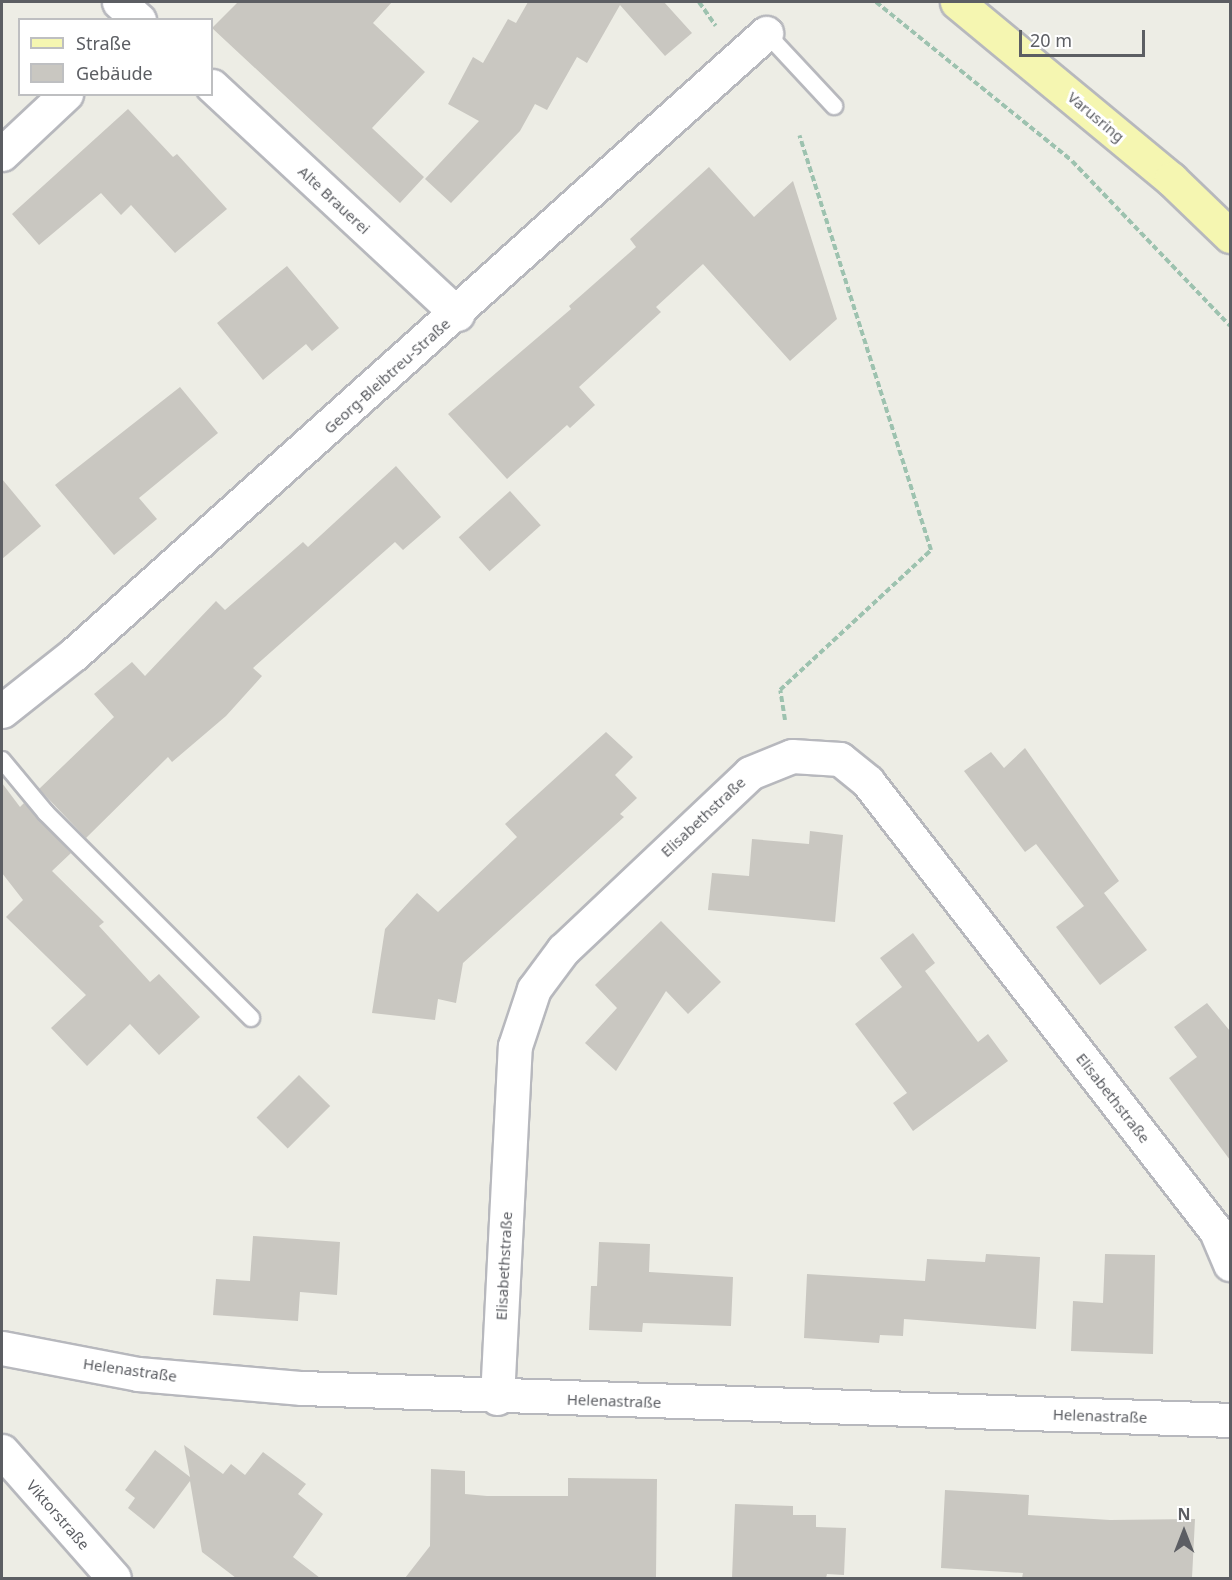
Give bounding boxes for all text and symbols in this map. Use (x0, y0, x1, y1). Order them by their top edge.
legend (18, 18, 213, 96)
scale bar (1022, 18, 1148, 56)
text: 20 m (1030, 28, 1072, 52)
text: Straße (76, 31, 131, 55)
text: Gebäude (76, 61, 153, 85)
street label: Varusring (1064, 88, 1128, 146)
street label: Alte Brauerei (294, 162, 374, 238)
street label: Georg-Bleibtreu-Straße (320, 315, 454, 437)
street label: Elisabethstraße (657, 773, 749, 861)
street label: Elisabethstraße (1072, 1050, 1154, 1146)
street label: Elisabethstraße (492, 1211, 516, 1321)
street label: Helenastraße (82, 1355, 178, 1385)
street label: Helenastraße (567, 1390, 661, 1412)
street label: Helenastraße (1053, 1405, 1147, 1427)
street label: Viktorstraße (23, 1476, 93, 1554)
north arrow (1154, 1502, 1214, 1562)
text: N (1177, 1503, 1191, 1525)

